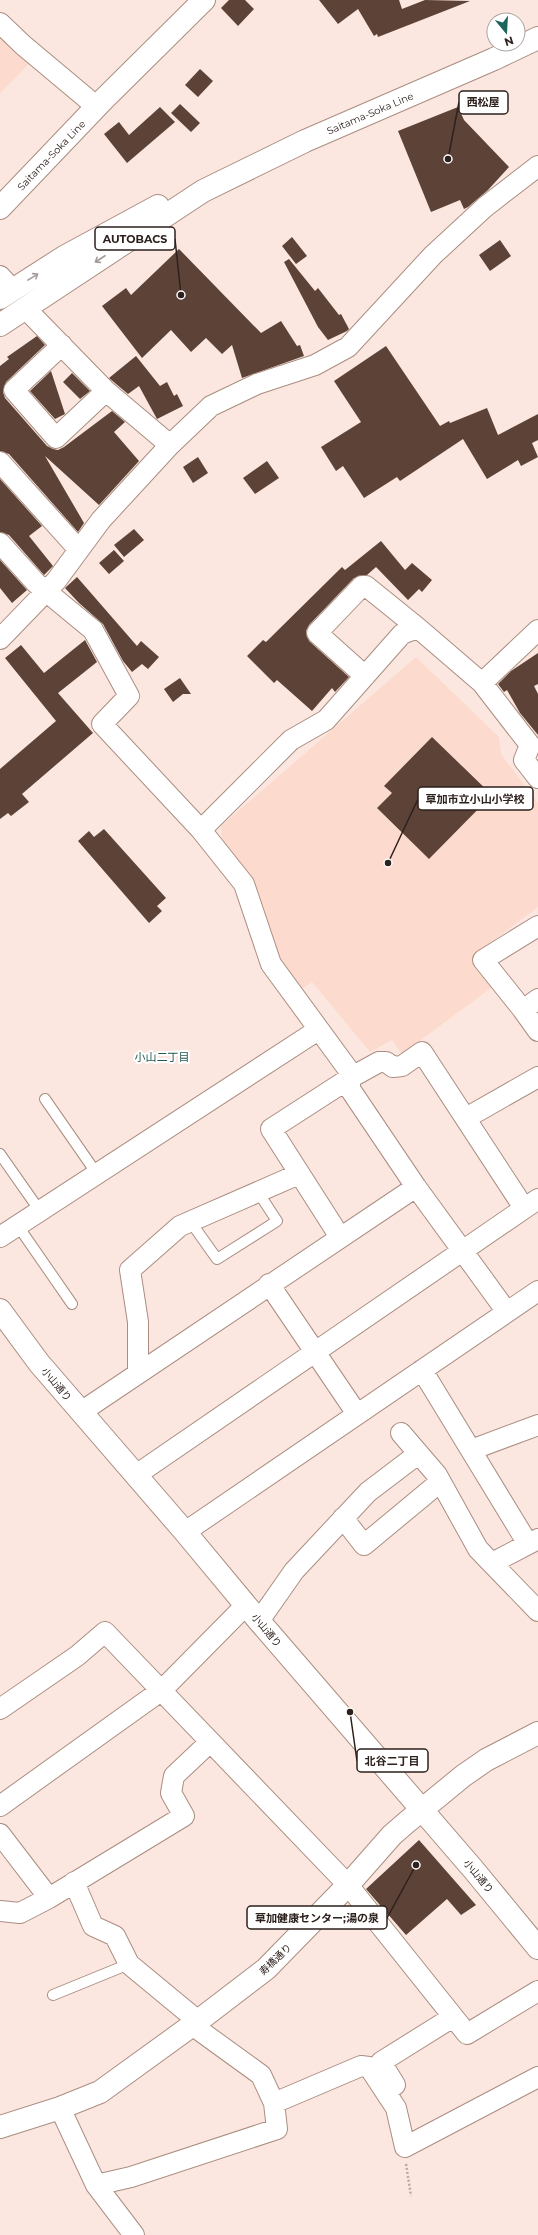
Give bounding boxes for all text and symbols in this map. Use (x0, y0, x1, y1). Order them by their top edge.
north arrow (486, 12, 526, 52)
text: N (503, 33, 515, 50)
street label: Saitama-Soka Line (325, 89, 415, 138)
callout: 西松屋 (459, 91, 508, 114)
text: 西松屋 (467, 95, 500, 109)
street label: Saitama-Soka Line (14, 117, 88, 193)
callout: AUTOBACS (95, 227, 175, 250)
text: AUTOBACS (102, 232, 167, 246)
one-way arrow (94, 255, 106, 263)
one-way arrow (27, 272, 39, 280)
callout: 草加市立小山小学校 (418, 787, 533, 810)
text: 草加市立小山小学校 (426, 792, 525, 806)
district label: 小山二丁目 (135, 1050, 190, 1064)
street label: 小山通り (39, 1365, 74, 1404)
street label: 小山通り (249, 1611, 284, 1650)
callout: 北谷二丁目 (357, 1749, 428, 1772)
text: 北谷二丁目 (365, 1754, 420, 1768)
street label: 小山通り (461, 1857, 496, 1896)
callout: 草加健康センター;湯の泉 (247, 1906, 387, 1929)
text: 草加健康センター;湯の泉 (255, 1911, 379, 1925)
street label: 寿橋通り (256, 1941, 294, 1978)

